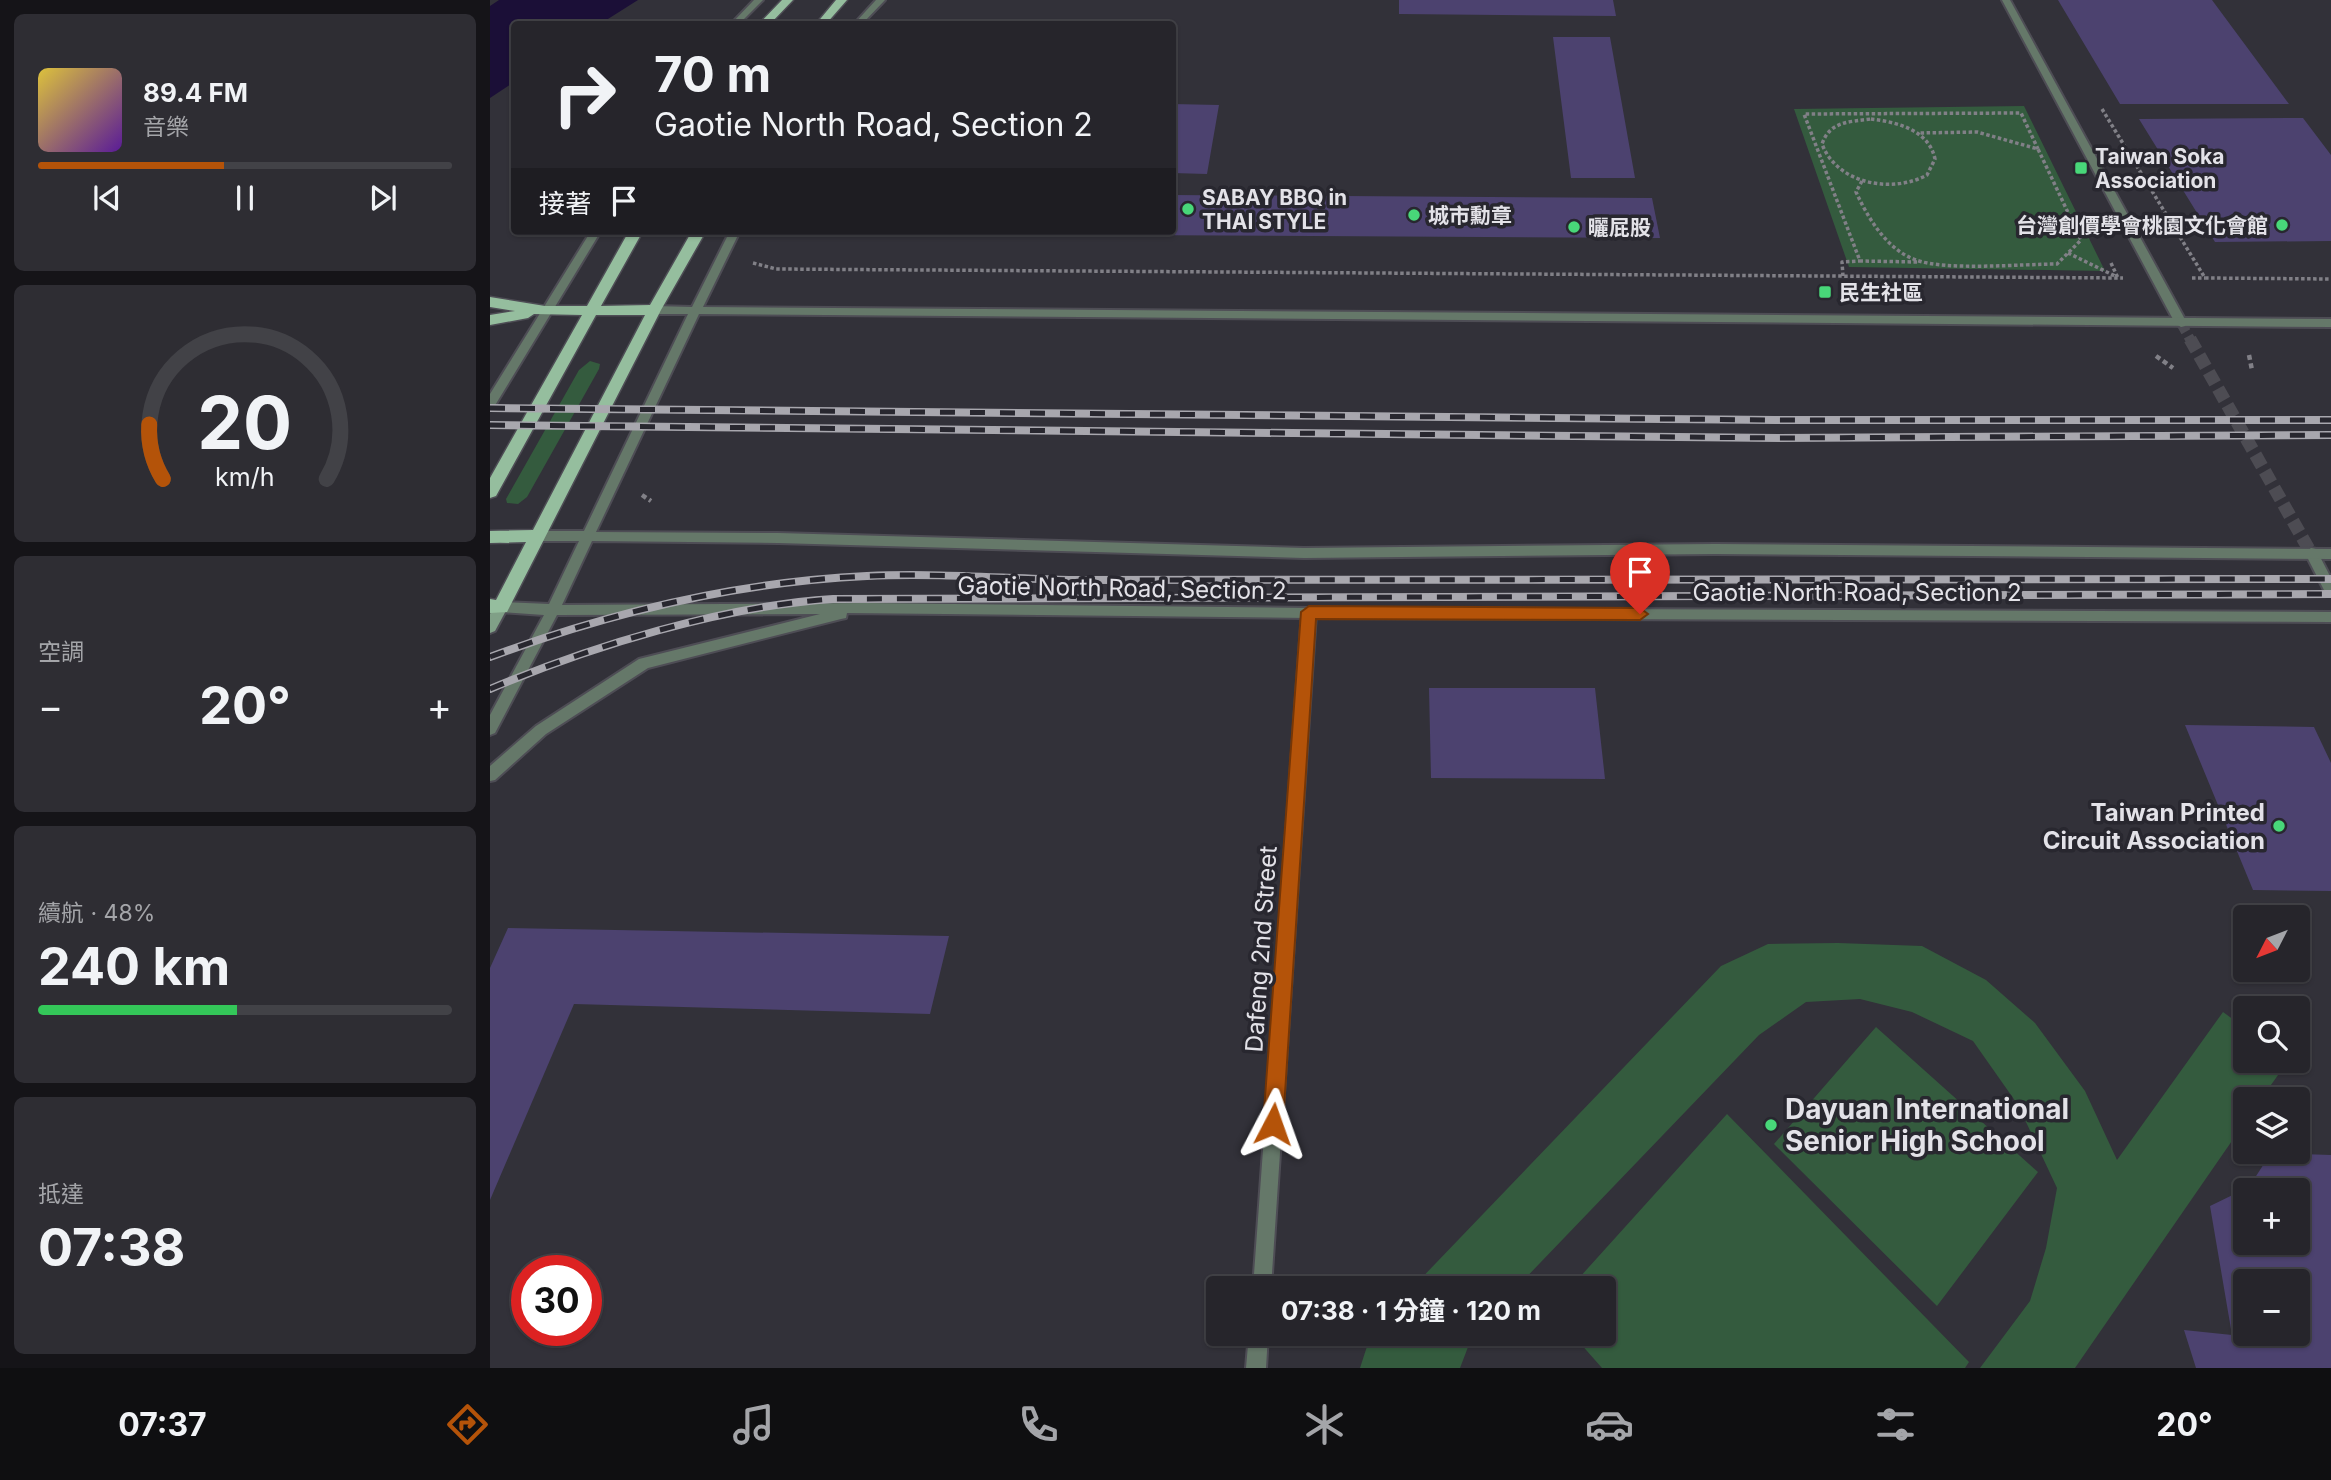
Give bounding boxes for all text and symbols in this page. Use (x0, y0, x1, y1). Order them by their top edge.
text: 70 m (654, 45, 771, 104)
icon: right (539, 49, 630, 140)
text: 89.4 FM (143, 77, 248, 108)
text: Gaotie North Road, Section 2 (654, 105, 1093, 144)
text: 音樂 (143, 113, 189, 141)
place label: Taiwan Soka Association (2095, 144, 2224, 193)
marker: Taiwan Soka Association (2073, 160, 2089, 176)
icon: previous (88, 179, 126, 217)
icon: pause (226, 179, 264, 217)
icon: next (364, 179, 402, 217)
icon: arrive (605, 182, 643, 220)
place label: SABAY BBQ in THAI STYLE (1202, 185, 1347, 234)
text: 接著 (539, 188, 591, 219)
marker: SABAY BBQ in THAI STYLE (1180, 201, 1196, 217)
place label: 城市勳章 (1428, 203, 1512, 228)
marker: 城市勳章 (1406, 207, 1422, 223)
place label: 台灣創價學會桃園文化會館 (2016, 213, 2268, 238)
place label: 曬屁股 (1588, 215, 1651, 240)
marker: 台灣創價學會桃園文化會館 (2274, 217, 2290, 233)
marker: 曬屁股 (1566, 219, 1582, 235)
place label: 民生社區 (1839, 280, 1923, 305)
marker: 民生社區 (1817, 284, 1833, 300)
text: 20 (198, 379, 292, 468)
text: km/h (215, 462, 275, 492)
pin (1610, 542, 1670, 614)
icon: arrive (1621, 553, 1659, 591)
street label: Gaotie North Road, Section 2 (957, 571, 1287, 605)
street label: Gaotie North Road, Section 2 (1692, 578, 2022, 607)
text: 空調 (38, 638, 84, 666)
text: 20° (199, 674, 291, 737)
text: − (38, 683, 63, 729)
text: + (427, 683, 452, 729)
place label: Taiwan Printed Circuit Association (2043, 798, 2265, 855)
marker: Taiwan Printed Circuit Association (2271, 818, 2287, 834)
street label: Dafeng 2nd Street (1239, 845, 1283, 1053)
text: 續航 · 48% (38, 899, 155, 927)
north arrow (2233, 905, 2310, 982)
map controls (2233, 905, 2310, 1346)
text: 240 km (38, 935, 230, 998)
button: search (2233, 996, 2310, 1073)
position arrow (1236, 1087, 1310, 1161)
button: layers (2233, 1087, 2310, 1164)
place label: Dayuan International Senior High School (1785, 1092, 2069, 1158)
marker: Dayuan International Senior High School (1763, 1117, 1779, 1133)
button: + (2233, 1178, 2310, 1255)
text: 抵達 (38, 1180, 84, 1208)
text: 07:38 (38, 1216, 185, 1279)
speed limit sign: 30 (511, 1255, 602, 1346)
button: − (2233, 1269, 2310, 1346)
text: 07:38 · 1 分鐘 · 120 m (1281, 1295, 1541, 1326)
icon: directions (443, 1400, 492, 1449)
icon: music (729, 1400, 778, 1449)
icon: phone (1014, 1400, 1063, 1449)
icon: climate (1300, 1400, 1349, 1449)
icon: car (1585, 1400, 1634, 1449)
icon: filters (1871, 1400, 1920, 1449)
text: 07:37 (118, 1405, 207, 1444)
text: 20° (2156, 1405, 2213, 1444)

